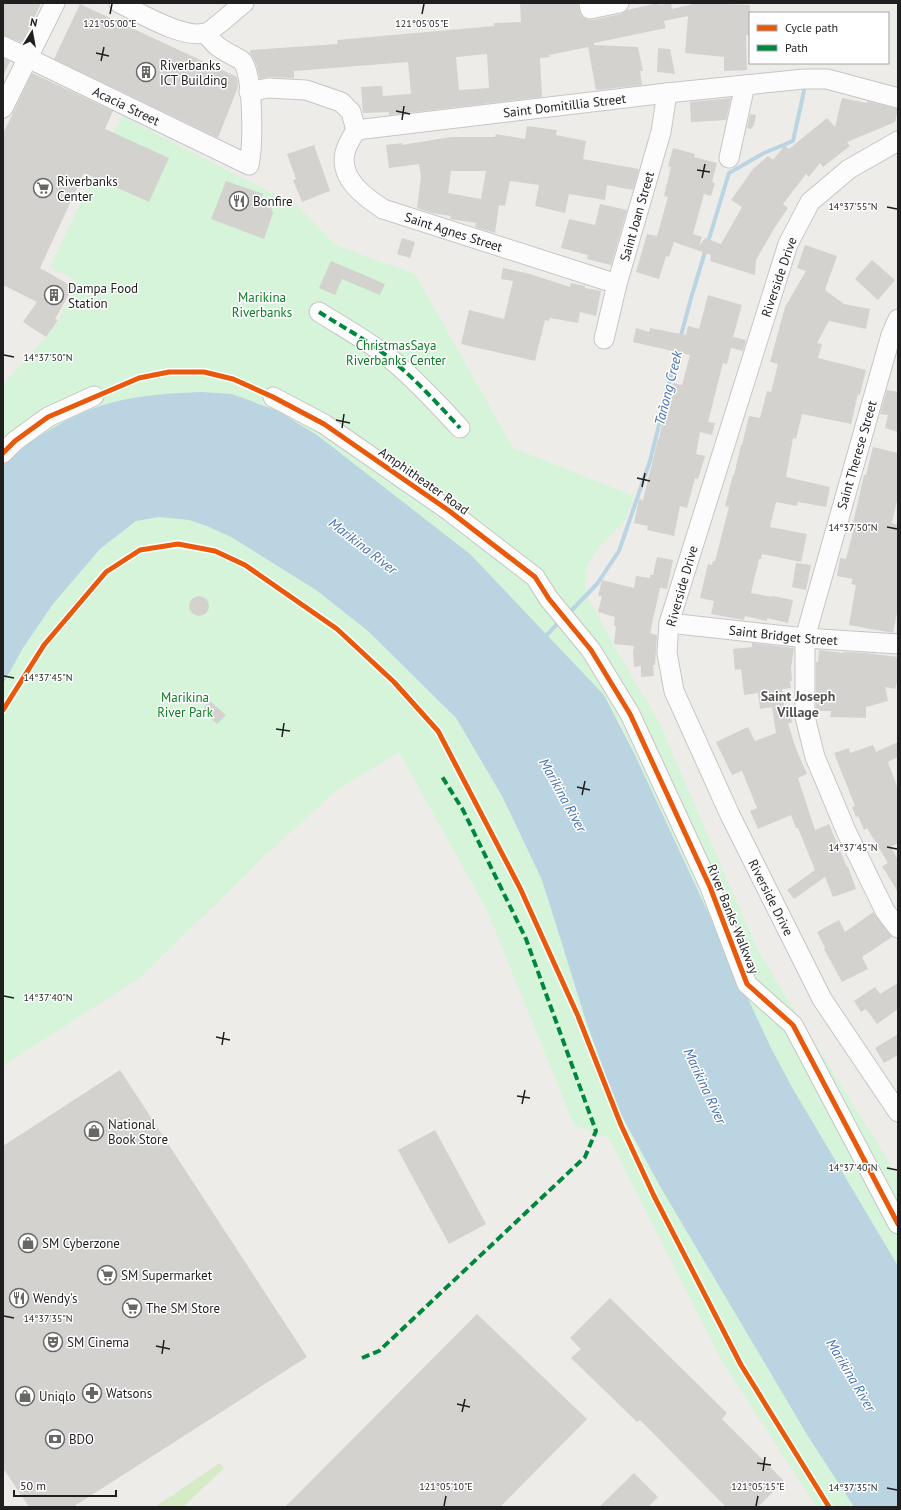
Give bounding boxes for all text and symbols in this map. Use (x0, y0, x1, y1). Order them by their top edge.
north arrow (12, 12, 52, 52)
legend (749, 12, 889, 64)
text: N (29, 15, 39, 30)
text: 121°05'00"E (83, 17, 137, 30)
text: 121°05'05"E (395, 17, 449, 30)
text: Cycle path (785, 20, 838, 35)
text: Path (785, 40, 808, 55)
place label: Riverbanks ICT Building (160, 57, 227, 89)
building icon: Riverbanks ICT Building (135, 61, 157, 83)
street label: Acacia Street (90, 82, 163, 129)
street label: Saint Domitillia Street (502, 89, 627, 121)
street label: Saint Joan Street (616, 169, 658, 263)
place label: Riverbanks Center (57, 173, 118, 205)
supermarket icon: Riverbanks Center (32, 177, 54, 199)
restaurant icon: Bonfire (228, 190, 250, 212)
place label: Bonfire (253, 193, 293, 210)
text: 14°37'55"N (828, 200, 878, 213)
street label: Saint Agnes Street (403, 208, 505, 255)
street label: Riverside Drive (757, 235, 801, 319)
place label: Dampa Food Station (68, 280, 138, 312)
building icon: Dampa Food Station (43, 284, 65, 306)
park label: Marikina Riverbanks (232, 289, 292, 321)
park label: ChristmasSaya Riverbanks Center (346, 337, 447, 369)
water label: Tañong Creek (650, 348, 686, 427)
text: 14°37'50"N (23, 351, 73, 364)
street label: Saint Therese Street (833, 398, 881, 511)
street label: Amphitheater Road (375, 443, 473, 519)
water label: Marikina River (325, 514, 402, 579)
text: 14°37'50"N (828, 521, 878, 534)
street label: Riverside Drive (662, 544, 702, 628)
street label: Saint Bridget Street (728, 621, 839, 649)
text: 14°37'45"N (23, 671, 73, 684)
district label: Saint Joseph Village (761, 687, 835, 721)
park label: Marikina River Park (157, 689, 214, 721)
water label: Marikina River (535, 755, 591, 836)
text: 14°37'45"N (828, 841, 878, 854)
street label: Riverside Drive (745, 856, 797, 939)
street label: River Banks Walkway (703, 862, 763, 976)
text: 14°37'40"N (23, 991, 73, 1004)
water label: Marikina River (680, 1045, 731, 1128)
place label: National Book Store (108, 1116, 168, 1148)
shop icon: National Book Store (83, 1120, 105, 1142)
text: 14°37'40"N (828, 1161, 878, 1174)
shop icon: SM Cyberzone (17, 1232, 39, 1254)
place label: SM Cyberzone (42, 1235, 120, 1252)
supermarket icon: SM Supermarket (96, 1264, 118, 1286)
place label: SM Supermarket (121, 1267, 213, 1284)
restaurant icon: Wendy's (8, 1287, 30, 1309)
place label: Wendy's (33, 1290, 78, 1307)
supermarket icon: The SM Store (121, 1297, 143, 1319)
place label: The SM Store (146, 1300, 220, 1317)
text: 14°37'35"N (23, 1312, 73, 1325)
theatre icon: SM Cinema (42, 1331, 64, 1353)
place label: SM Cinema (67, 1334, 129, 1351)
water label: Marikina River (822, 1335, 881, 1416)
pharmacy icon: Watsons (81, 1382, 103, 1404)
shop icon: Uniqlo (14, 1385, 36, 1407)
place label: Watsons (106, 1385, 152, 1402)
place label: Uniqlo (39, 1388, 76, 1405)
bank icon: BDO (44, 1428, 66, 1450)
place label: BDO (69, 1431, 94, 1448)
scale bar (14, 1472, 116, 1498)
text: 50 m (20, 1478, 46, 1493)
text: 121°05'10"E (419, 1480, 473, 1493)
text: 121°05'15"E (731, 1480, 785, 1493)
text: 14°37'35"N (828, 1481, 878, 1494)

